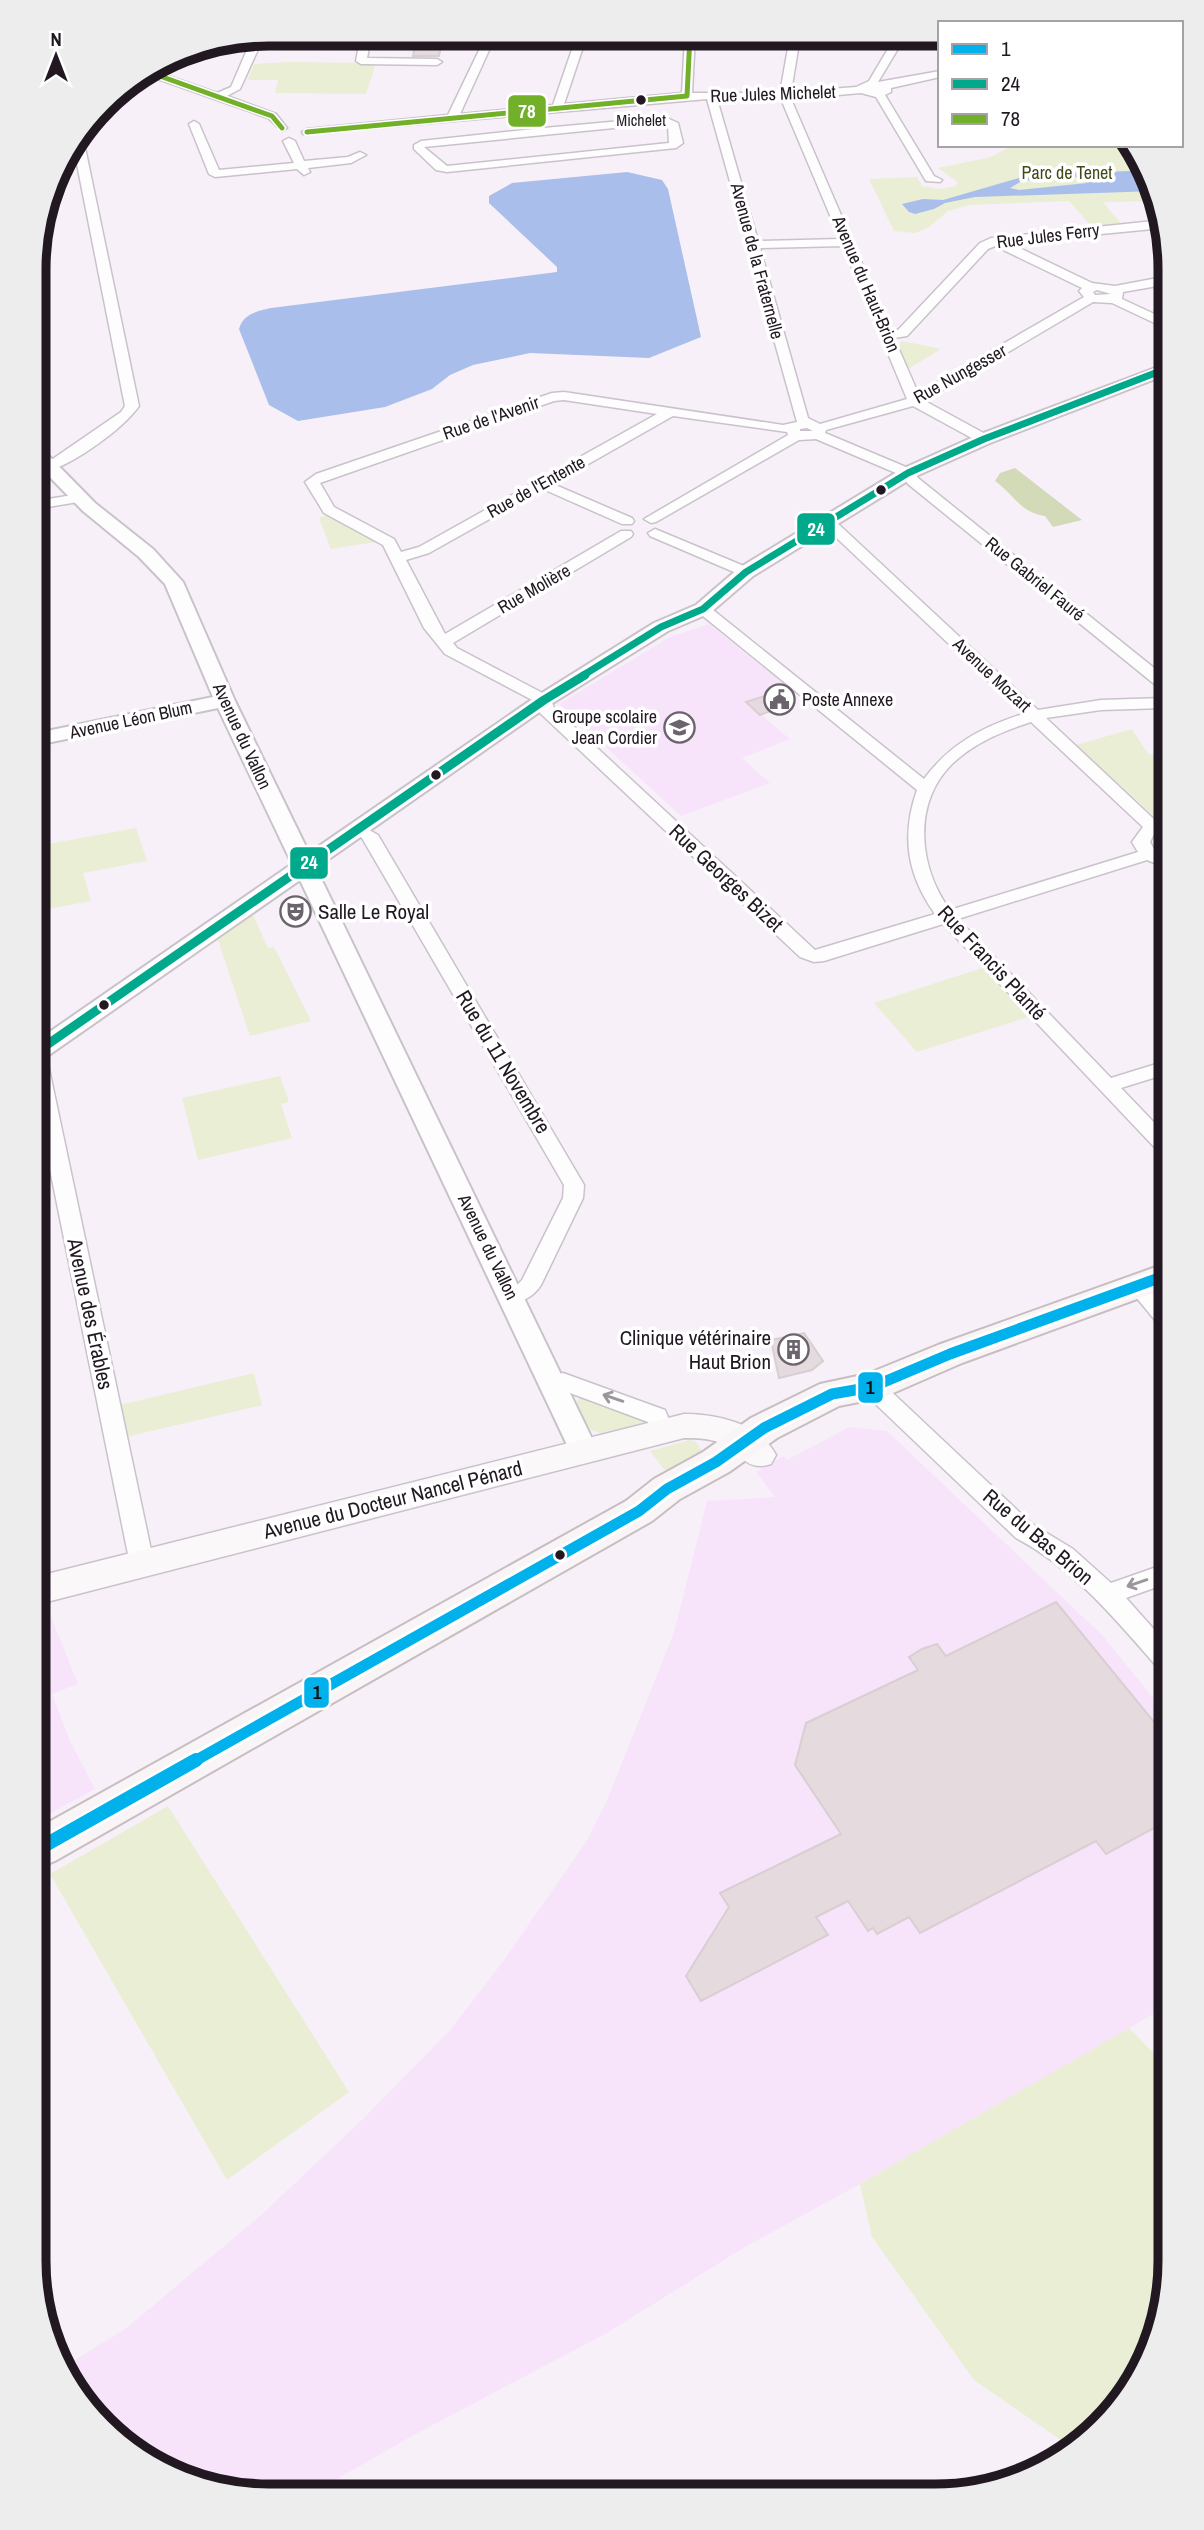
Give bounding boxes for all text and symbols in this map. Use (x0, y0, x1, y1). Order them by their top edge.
north arrow (21, 21, 91, 91)
legend (938, 21, 1183, 147)
text: N (50, 26, 62, 52)
text: 1 (1001, 34, 1011, 63)
text: 24 (1001, 69, 1021, 98)
street label: Rue Jules Michelet (710, 79, 836, 108)
marker: Michelet (634, 93, 648, 107)
line badge: 78 (507, 94, 547, 128)
text: 78 (518, 98, 536, 124)
text: 78 (1001, 104, 1020, 133)
place label: Michelet (616, 109, 666, 131)
park label: Parc de Tenet (1022, 160, 1112, 185)
street label: Avenue de la Fraternelle (724, 179, 790, 342)
street label: Avenue du Haut-Brion (826, 211, 906, 356)
street label: Rue Jules Ferry (995, 217, 1101, 254)
street label: Rue Nungesser (909, 338, 1011, 409)
street label: Rue de l'Avenir (439, 389, 542, 446)
street label: Rue de l'Entente (482, 449, 589, 524)
unlabelled marker (874, 483, 888, 497)
line badge: 24 (796, 512, 836, 546)
text: 24 (807, 516, 825, 542)
street label: Rue Gabriel Fauré (980, 531, 1090, 627)
street label: Rue Molière (493, 558, 575, 619)
street label: Avenue Mozart (947, 631, 1037, 718)
street label: Avenue du Vallon (207, 678, 278, 793)
public building icon: Poste Annexe (762, 683, 796, 717)
place label: Poste Annexe (802, 687, 893, 712)
street label: Avenue Léon Blum (66, 694, 194, 745)
place label: Groupe scolaire Jean Cordier (552, 704, 657, 750)
school or university icon: Groupe scolaire Jean Cordier (663, 710, 697, 744)
unlabelled marker (429, 768, 443, 782)
street label: Rue Georges Bizet (663, 817, 790, 938)
line badge: 24 (289, 846, 329, 880)
text: 24 (300, 849, 318, 875)
theatre icon: Salle Le Royal (278, 895, 312, 929)
place label: Salle Le Royal (318, 897, 429, 926)
street label: Rue Francis Planté (931, 899, 1053, 1026)
street label: Rue du 11 Novembre (449, 985, 558, 1139)
unlabelled marker (97, 998, 111, 1012)
street label: Avenue du Vallon (452, 1189, 525, 1304)
street label: Avenue des Érables (60, 1235, 121, 1392)
place label: Clinique vétérinaire Haut Brion (620, 1323, 771, 1376)
building icon: Clinique vétérinaire Haut Brion (777, 1333, 811, 1367)
line badge: 1 (857, 1371, 884, 1404)
text: 1 (866, 1374, 875, 1400)
one-way arrow (603, 1391, 625, 1403)
street label: Avenue du Docteur Nancel Pénard (259, 1453, 525, 1546)
street label: Rue du Bas Brion (977, 1482, 1100, 1591)
unlabelled marker (553, 1548, 567, 1562)
one-way arrow (1127, 1578, 1149, 1590)
line badge: 1 (303, 1676, 330, 1709)
text: 1 (313, 1679, 322, 1705)

